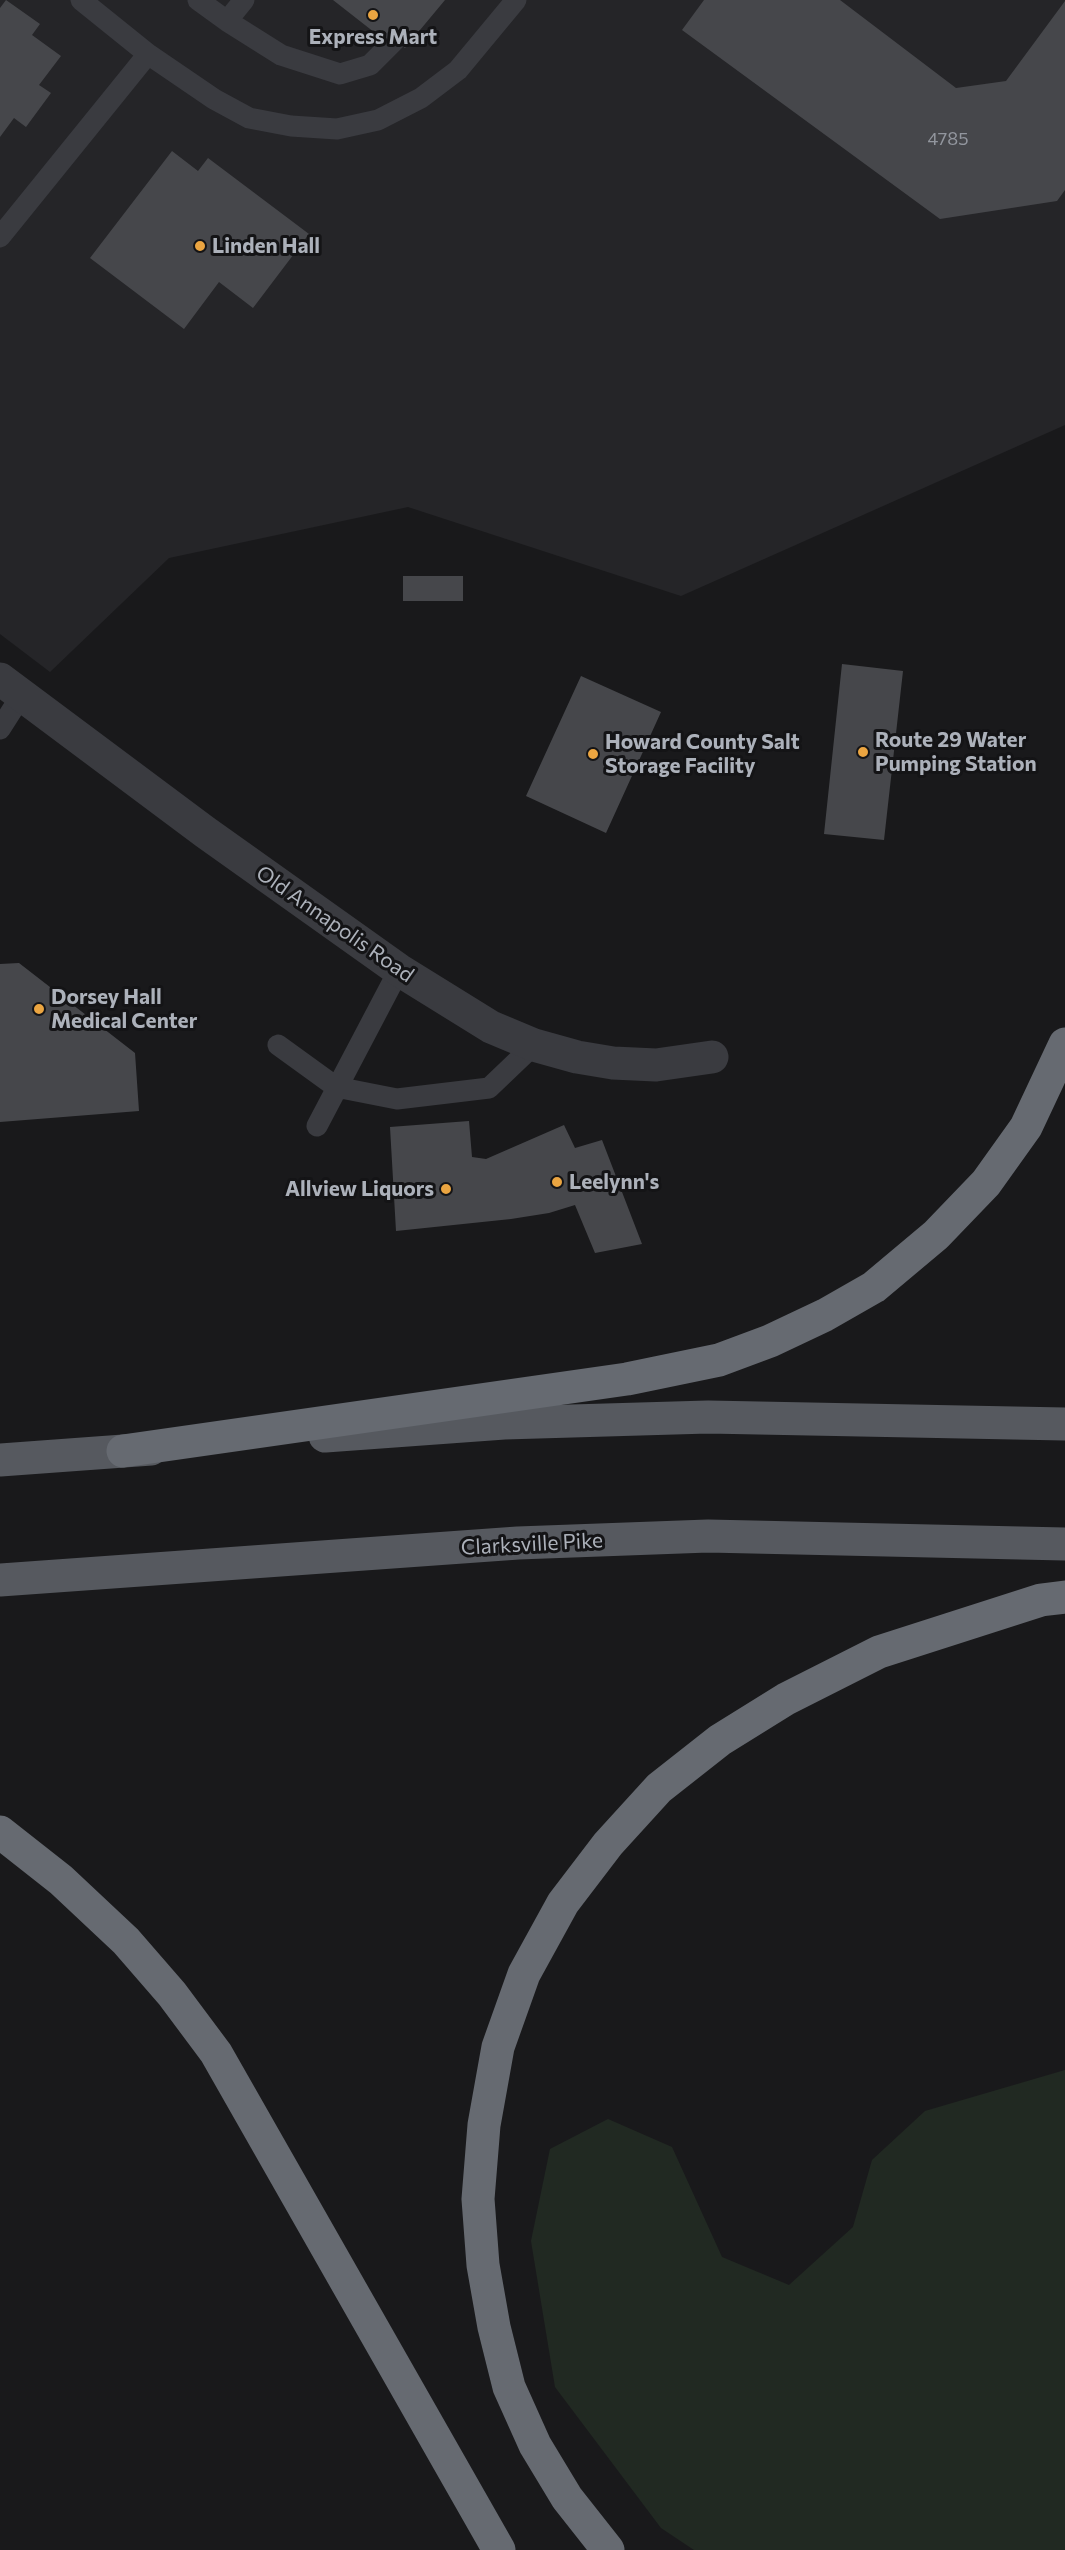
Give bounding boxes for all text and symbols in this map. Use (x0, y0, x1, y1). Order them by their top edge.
marker: Express Mart (366, 8, 380, 22)
place label: Express Mart (309, 24, 437, 50)
house number: 4785 (927, 128, 969, 150)
place label: Linden Hall (212, 233, 320, 259)
marker: Linden Hall (193, 239, 207, 253)
place label: Route 29 Water Pumping Station (875, 727, 1037, 777)
place label: Howard County Salt Storage Facility (605, 729, 800, 779)
marker: Route 29 Water Pumping Station (856, 745, 870, 759)
marker: Howard County Salt Storage Facility (586, 747, 600, 761)
street label: Old Annapolis Road (251, 860, 419, 988)
place label: Dorsey Hall Medical Center (51, 984, 197, 1034)
marker: Dorsey Hall Medical Center (32, 1002, 46, 1016)
place label: Leelynn's (569, 1169, 659, 1195)
marker: Leelynn's (550, 1175, 564, 1189)
place label: Allview Liquors (285, 1176, 434, 1202)
marker: Allview Liquors (439, 1182, 453, 1196)
street label: Clarksville Pike (460, 1528, 604, 1560)

